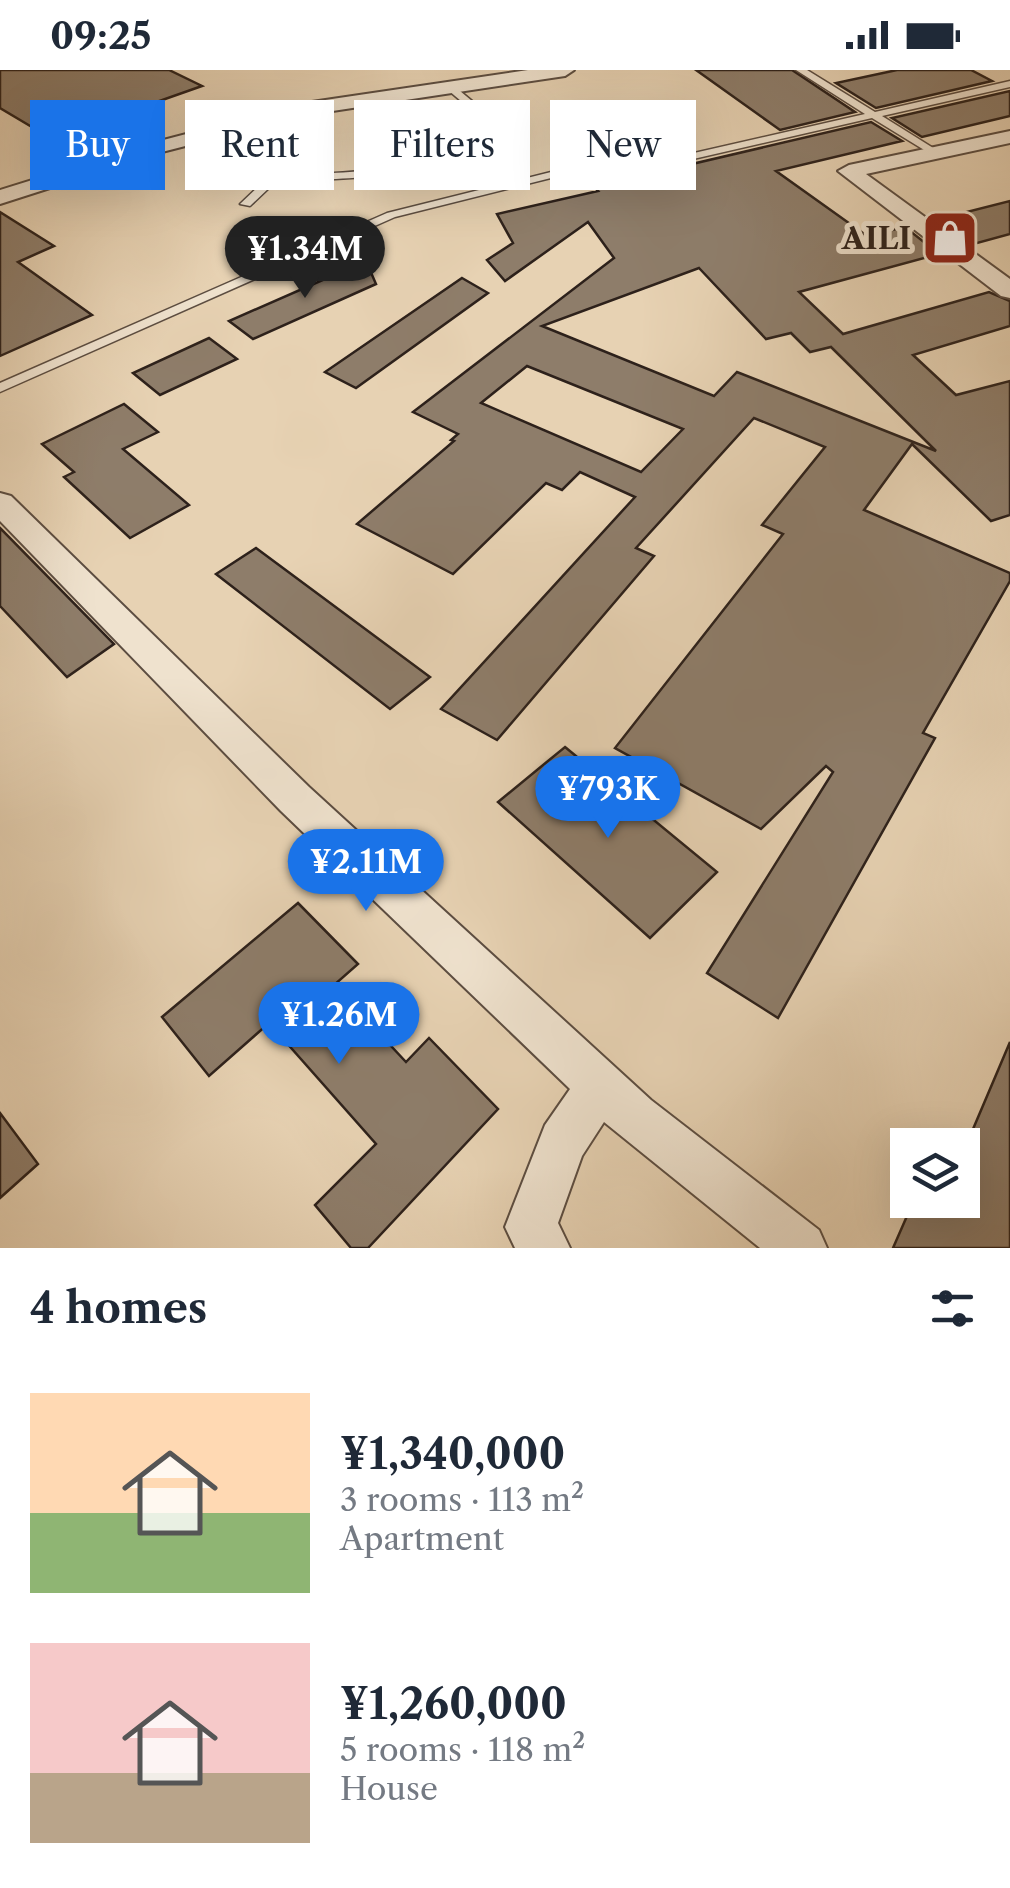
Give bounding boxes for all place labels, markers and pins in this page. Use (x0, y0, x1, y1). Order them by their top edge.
shop icon: AILI (920, 208, 980, 268)
pin: ¥1.34M (224, 216, 386, 301)
place label: AILI (841, 220, 911, 257)
pin: ¥793K (538, 756, 678, 841)
pin: ¥2.11M (285, 829, 447, 914)
pin: ¥1.26M (258, 982, 420, 1067)

